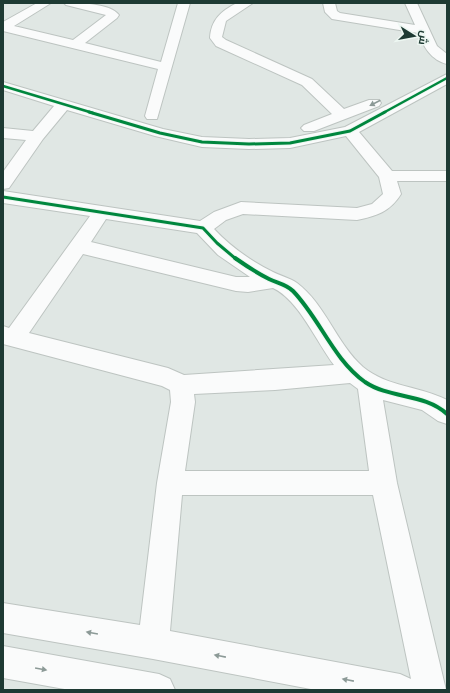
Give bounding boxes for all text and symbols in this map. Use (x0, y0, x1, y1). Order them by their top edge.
north arrow (394, 16, 434, 56)
text: ش (416, 30, 432, 46)
one-way arrow (369, 100, 380, 106)
one-way arrow (86, 630, 98, 636)
one-way arrow (214, 653, 226, 659)
one-way arrow (35, 666, 48, 672)
one-way arrow (342, 677, 354, 683)

